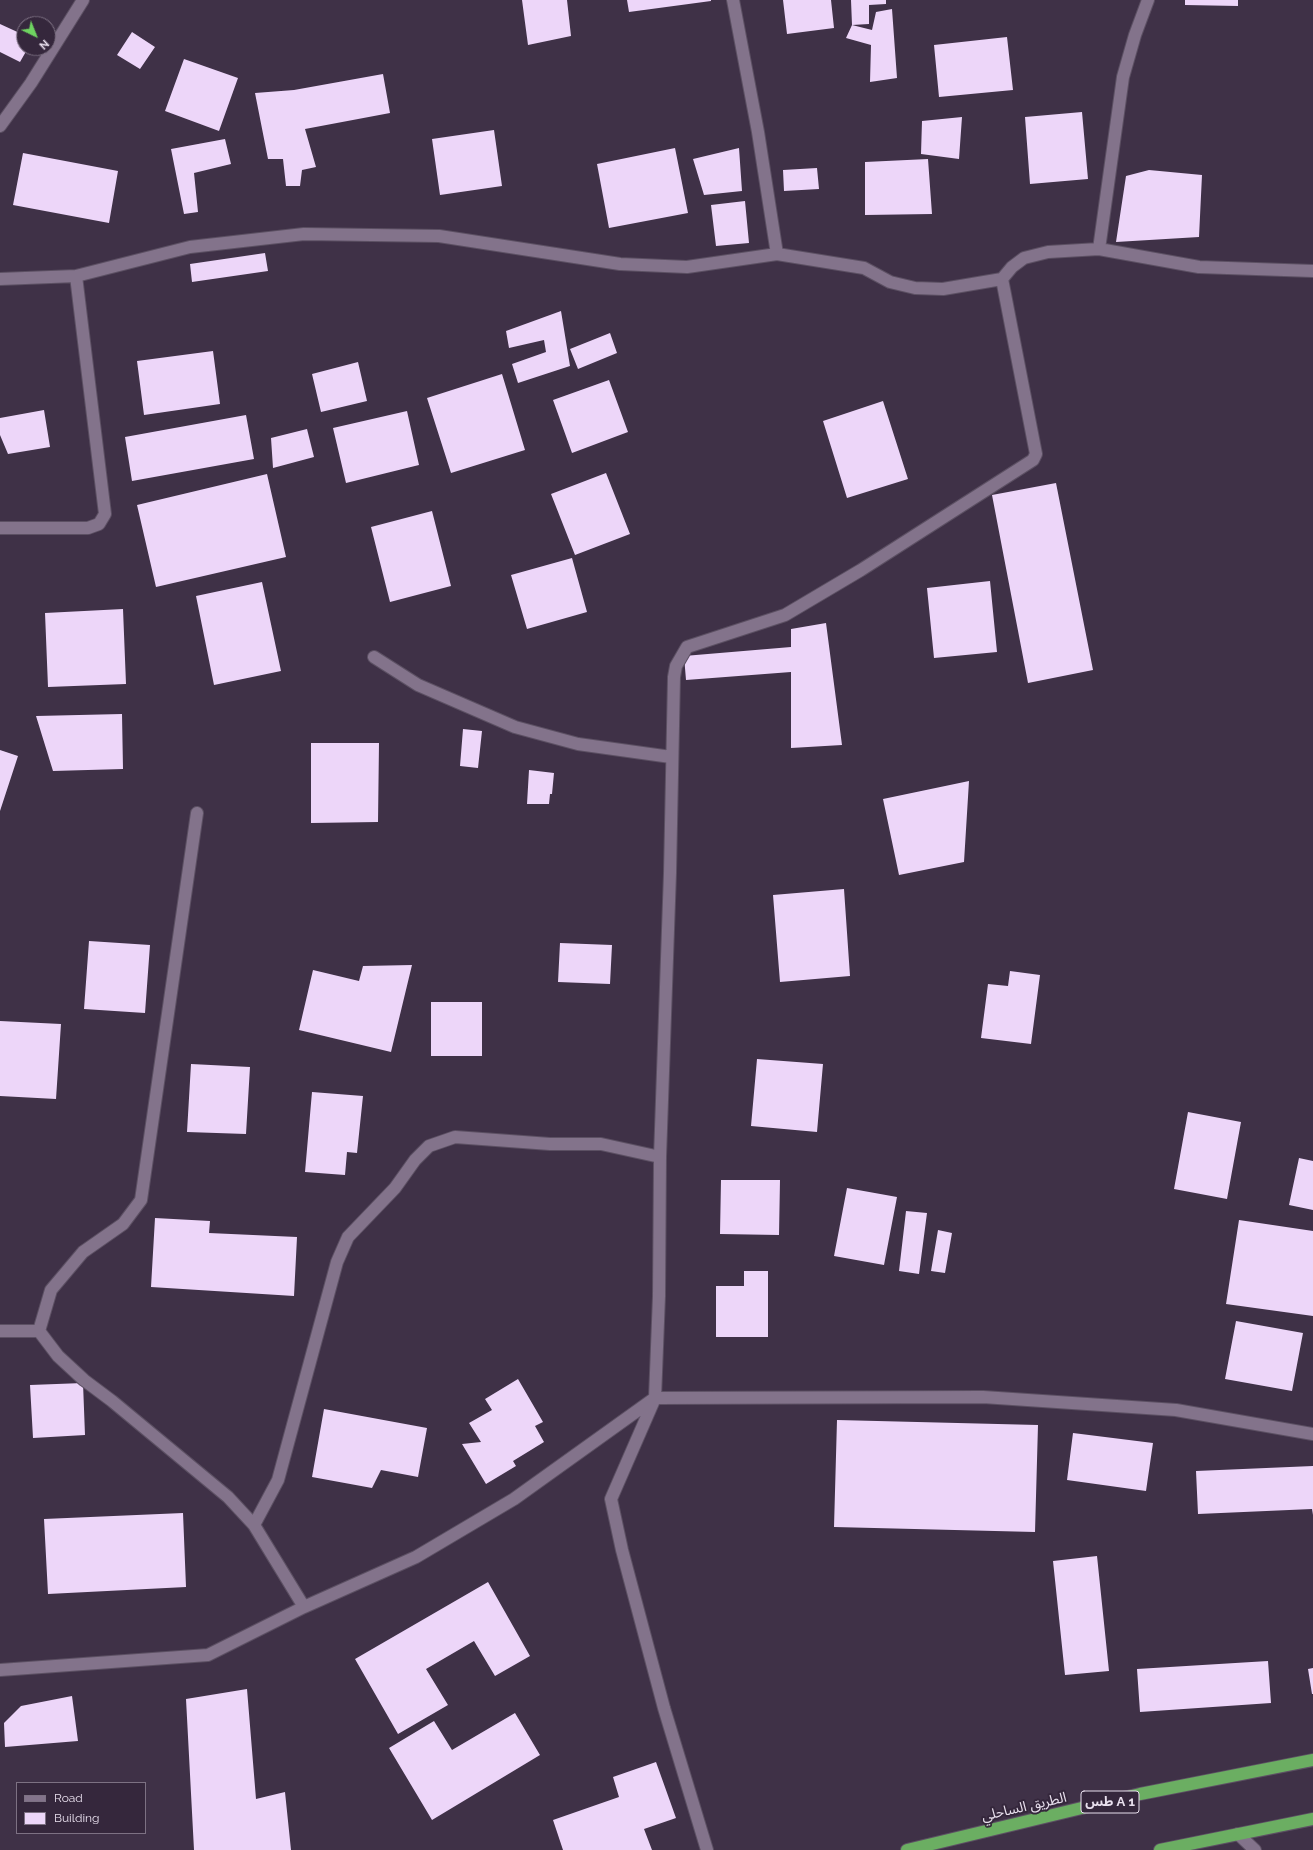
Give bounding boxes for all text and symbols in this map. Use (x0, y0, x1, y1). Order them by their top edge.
north arrow (16, 16, 56, 56)
text: N (36, 37, 51, 52)
legend (16, 1782, 146, 1834)
street label: الطريق الساحلي (980, 1789, 1068, 1825)
text: Road (54, 1791, 83, 1805)
road number: طس A 1 (1081, 1791, 1139, 1813)
text: Building (54, 1811, 100, 1825)

